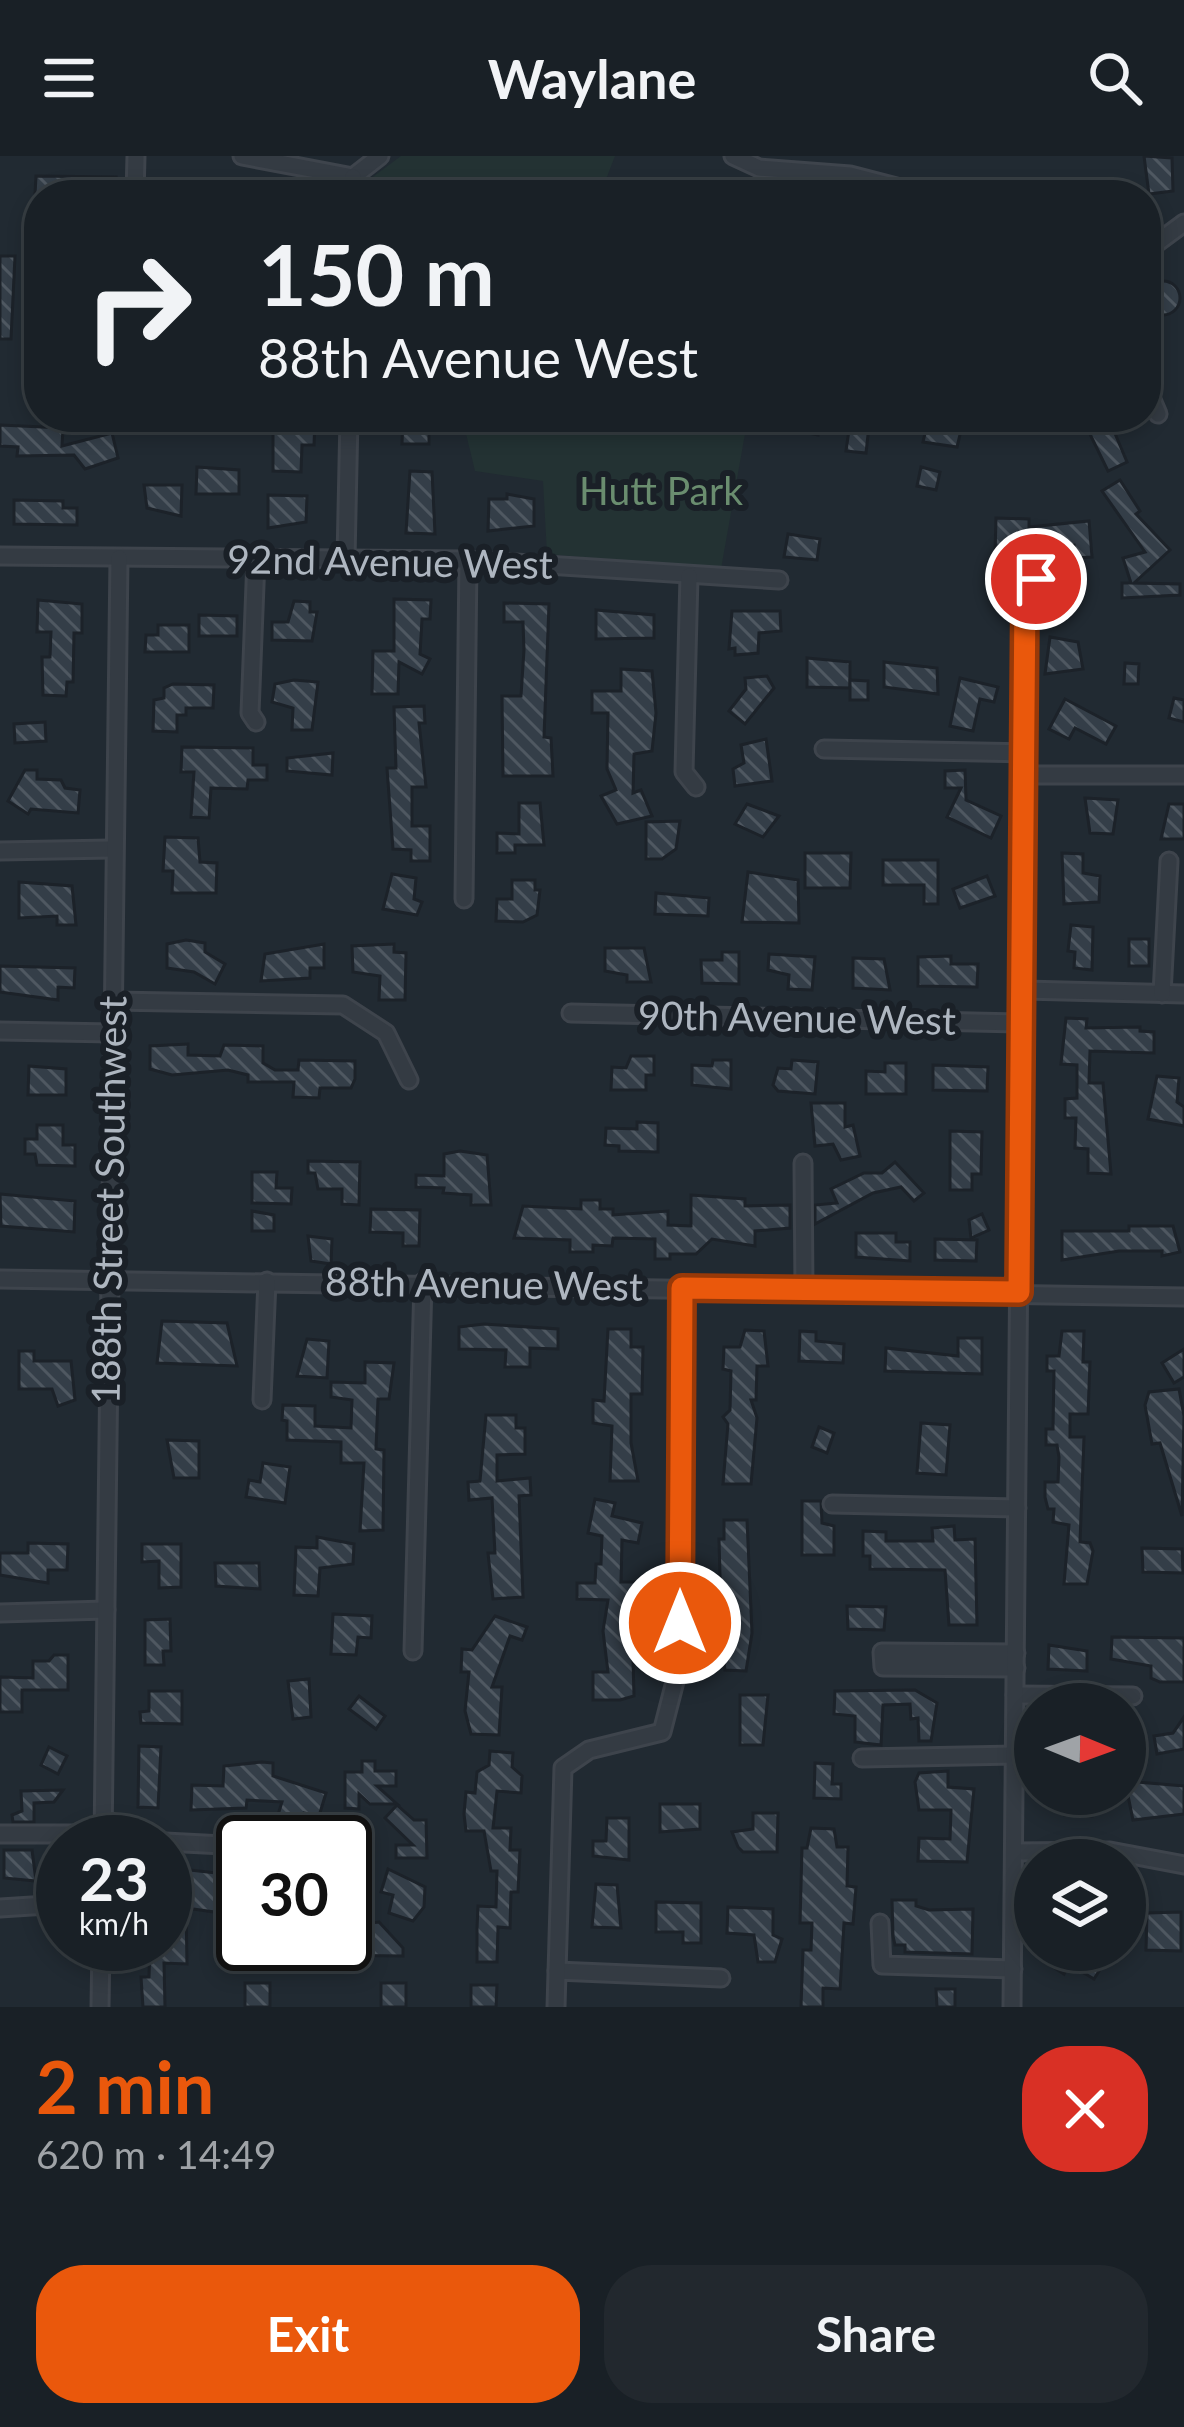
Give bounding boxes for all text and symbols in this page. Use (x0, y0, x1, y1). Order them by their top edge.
icon: menu (36, 45, 102, 111)
icon: search (1082, 45, 1148, 111)
text: Waylane (488, 46, 696, 111)
text: 150 m (258, 223, 495, 324)
icon: right (60, 228, 216, 384)
text: 88th Avenue West (258, 325, 698, 390)
park label: Hutt Park (579, 467, 743, 513)
pin (985, 528, 1087, 630)
street label: 92nd Avenue West (227, 535, 553, 587)
icon: arrive (1003, 546, 1069, 612)
street label: 90th Avenue West (638, 991, 956, 1043)
street label: 188th Street Southwest (81, 995, 135, 1405)
street label: 88th Avenue West (325, 1257, 643, 1309)
position arrow (617, 1560, 743, 1686)
north arrow (1014, 1683, 1146, 1815)
map controls (1014, 1683, 1146, 1971)
speed limit sign: 30 (216, 1815, 372, 1971)
button: layers (1014, 1839, 1146, 1971)
text: 23 (79, 1842, 149, 1914)
text: km/h (79, 1905, 149, 1941)
text: 2 min (36, 2043, 214, 2129)
button: close (1022, 2046, 1148, 2172)
text: 620 m · 14:49 (36, 2131, 276, 2177)
button: Exit (36, 2265, 580, 2403)
button: Share (604, 2265, 1148, 2403)

